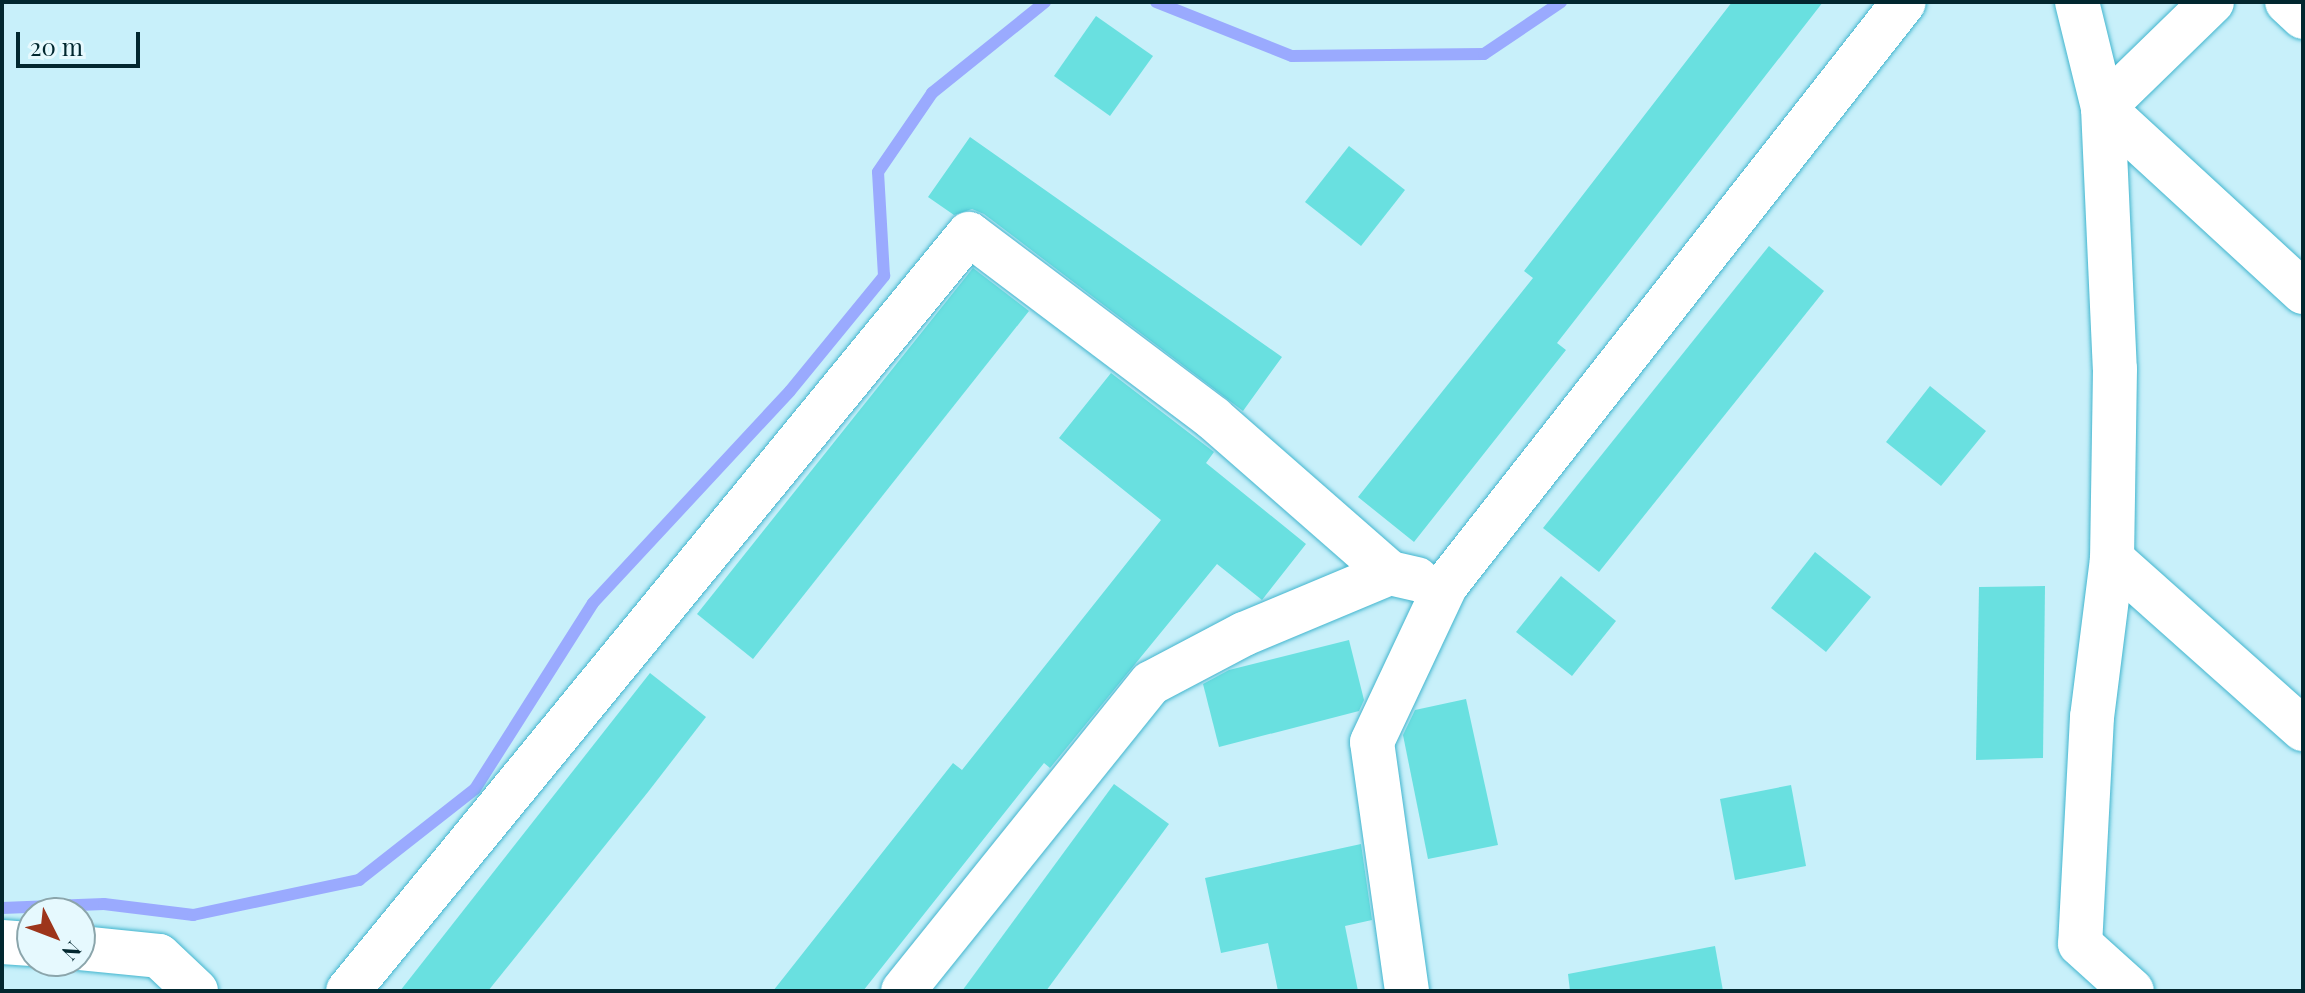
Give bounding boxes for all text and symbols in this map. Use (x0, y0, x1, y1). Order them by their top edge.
scale bar (20, 16, 144, 66)
text: 20 m (30, 30, 83, 62)
north arrow (16, 897, 96, 977)
text: N (56, 936, 89, 968)

